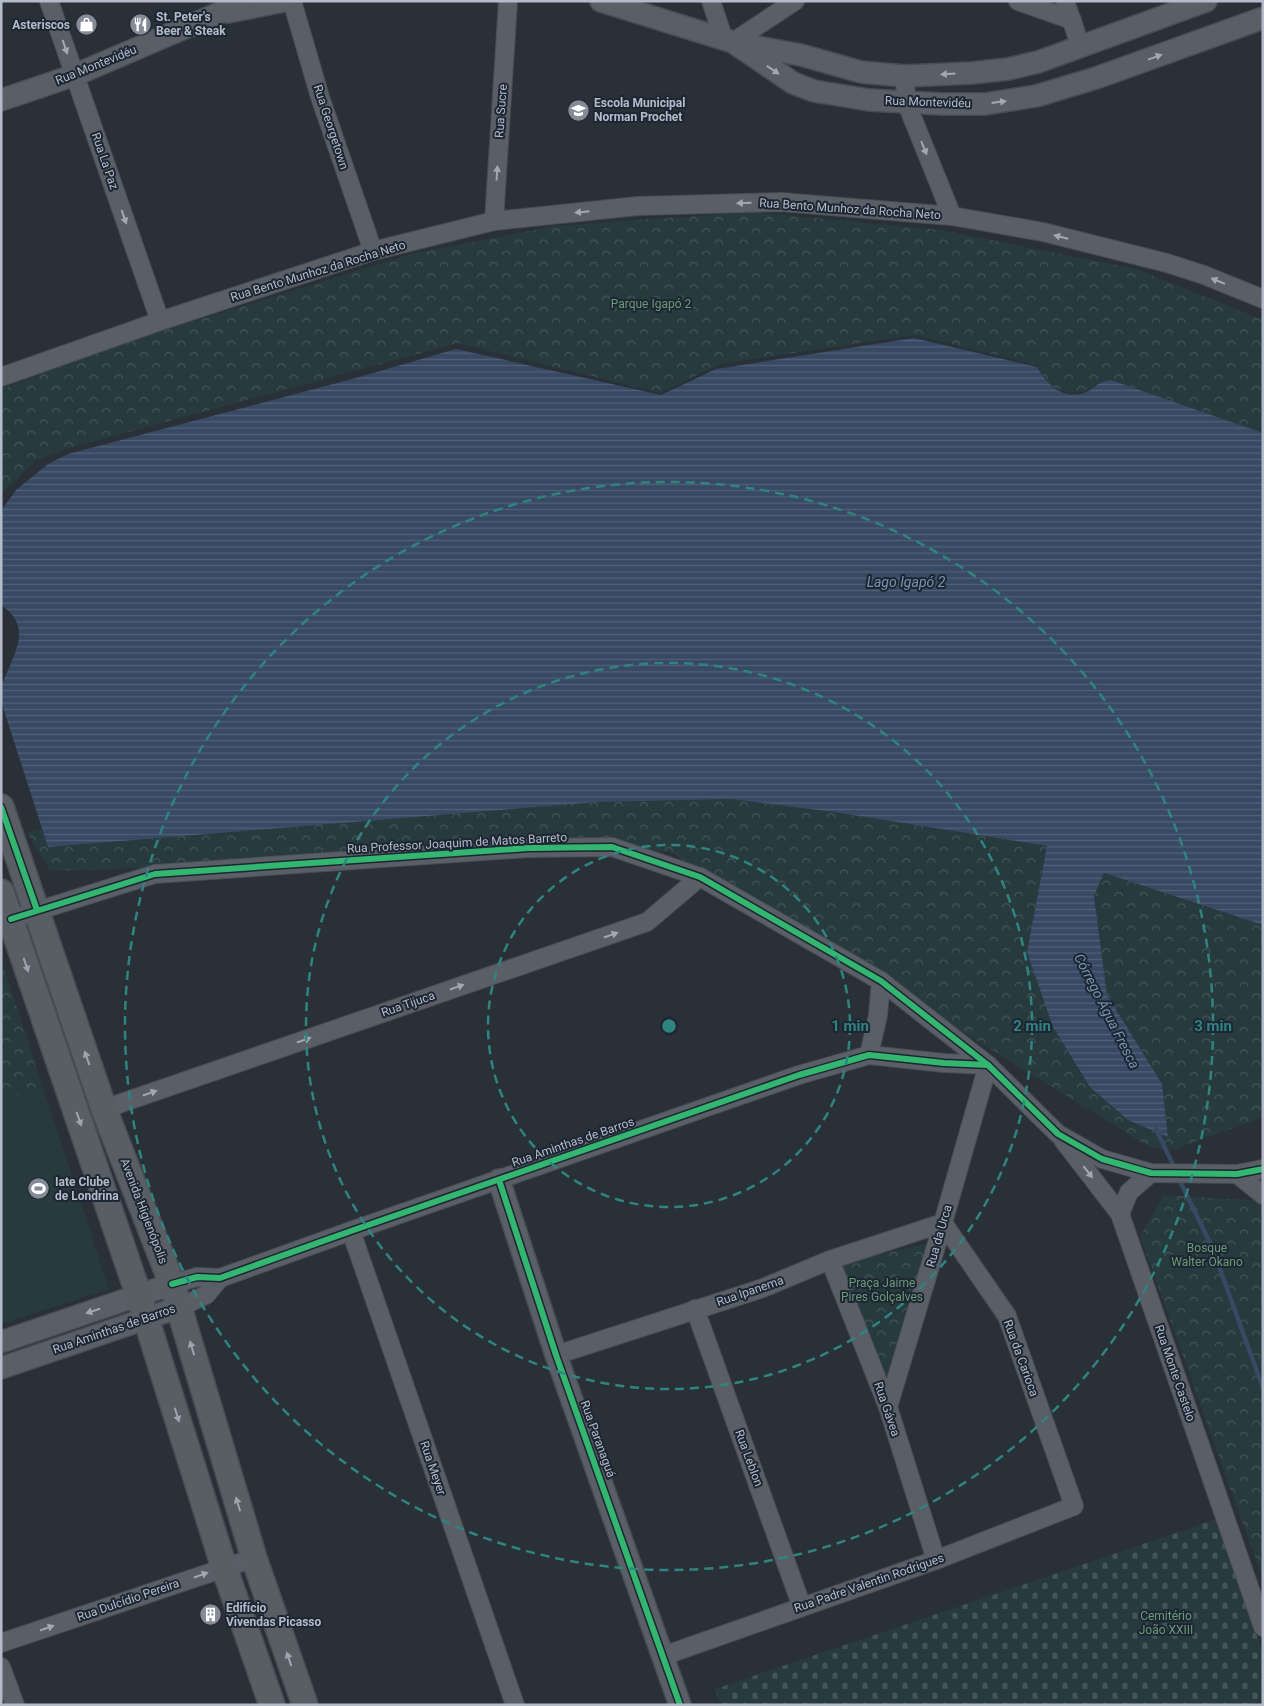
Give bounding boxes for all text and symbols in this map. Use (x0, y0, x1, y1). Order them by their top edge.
place label: St. Peter's Beer & Steak (156, 10, 226, 38)
restaurant icon: St. Peter's Beer & Steak (128, 12, 152, 36)
shop icon: Asteriscos (74, 13, 98, 37)
place label: Asteriscos (12, 18, 70, 32)
one-way arrow (62, 40, 69, 55)
street label: Rua Montevidéu (53, 42, 139, 88)
one-way arrow (1148, 53, 1163, 61)
one-way arrow (766, 65, 780, 75)
one-way arrow (940, 71, 956, 79)
street label: Rua Georgetown (311, 83, 351, 171)
street label: Rua Sucre (492, 84, 510, 138)
street label: Rua Montevidéu (885, 94, 971, 110)
place label: Escola Municipal Norman Prochet (594, 96, 685, 124)
school or university icon: Escola Municipal Norman Prochet (566, 98, 590, 122)
one-way arrow (991, 98, 1007, 106)
street label: Rua La Paz (89, 131, 121, 191)
one-way arrow (921, 140, 929, 155)
one-way arrow (493, 164, 501, 180)
street label: Rua Bento Munhoz da Rocha Neto (759, 196, 941, 222)
one-way arrow (736, 199, 752, 207)
one-way arrow (574, 208, 590, 216)
one-way arrow (121, 210, 128, 225)
one-way arrow (1054, 233, 1069, 241)
street label: Rua Bento Munhoz da Rocha Neto (229, 238, 407, 304)
one-way arrow (1210, 277, 1225, 284)
park label: Parque Igapó 2 (611, 297, 692, 311)
water label: Lago Igapó 2 (867, 574, 946, 590)
street label: Rua Professor Joaquim de Matos Barreto (347, 830, 568, 856)
one-way arrow (604, 930, 619, 938)
water label: Córrego Água Fresca (1071, 950, 1144, 1071)
one-way arrow (22, 958, 30, 973)
one-way arrow (450, 983, 465, 990)
street label: Rua Tijuca (379, 988, 437, 1020)
centre of rings (660, 1017, 678, 1035)
text: 1 min (831, 1017, 869, 1035)
text: 2 min (1013, 1017, 1051, 1035)
text: 3 min (1194, 1017, 1232, 1035)
one-way arrow (296, 1036, 311, 1043)
one-way arrow (83, 1050, 91, 1065)
one-way arrow (143, 1089, 158, 1097)
one-way arrow (75, 1112, 83, 1127)
street label: Rua Aminthas de Barros (510, 1114, 636, 1170)
street label: Avenida Higienópolis (117, 1156, 171, 1266)
one-way arrow (1082, 1166, 1093, 1179)
place label: Iate Clube de Londrina (55, 1175, 119, 1203)
sports icon: Iate Clube de Londrina (27, 1177, 51, 1201)
street label: Rua da Urca (923, 1203, 955, 1269)
park label: Bosque Walter Okano (1171, 1241, 1243, 1269)
street label: Rua Ipanema (715, 1273, 785, 1309)
park label: Praça Jaime Pires Golçalves (841, 1276, 923, 1304)
street label: Rua Aminthas de Barros (51, 1301, 177, 1357)
one-way arrow (86, 1308, 101, 1315)
street label: Rua da Carioca (1001, 1318, 1041, 1398)
street label: Rua Monte Castelo (1152, 1323, 1198, 1423)
one-way arrow (187, 1341, 195, 1356)
street label: Rua Gávea (871, 1380, 903, 1438)
street label: Rua Paranaguá (578, 1399, 618, 1479)
one-way arrow (173, 1408, 181, 1423)
street label: Rua Leblon (732, 1428, 766, 1488)
street label: Rua Meyer (417, 1439, 449, 1497)
one-way arrow (234, 1497, 242, 1512)
street label: Rua Padre Valentin Rodrigues (792, 1551, 946, 1615)
one-way arrow (194, 1571, 209, 1579)
street label: Rua Dulcídio Pereira (75, 1576, 181, 1624)
place label: Edifício Vivendas Picasso (226, 1601, 321, 1629)
building icon: Edifício Vivendas Picasso (198, 1603, 222, 1627)
park label: Cemitério João XXIII (1139, 1609, 1193, 1637)
one-way arrow (40, 1623, 55, 1631)
one-way arrow (285, 1651, 292, 1666)

